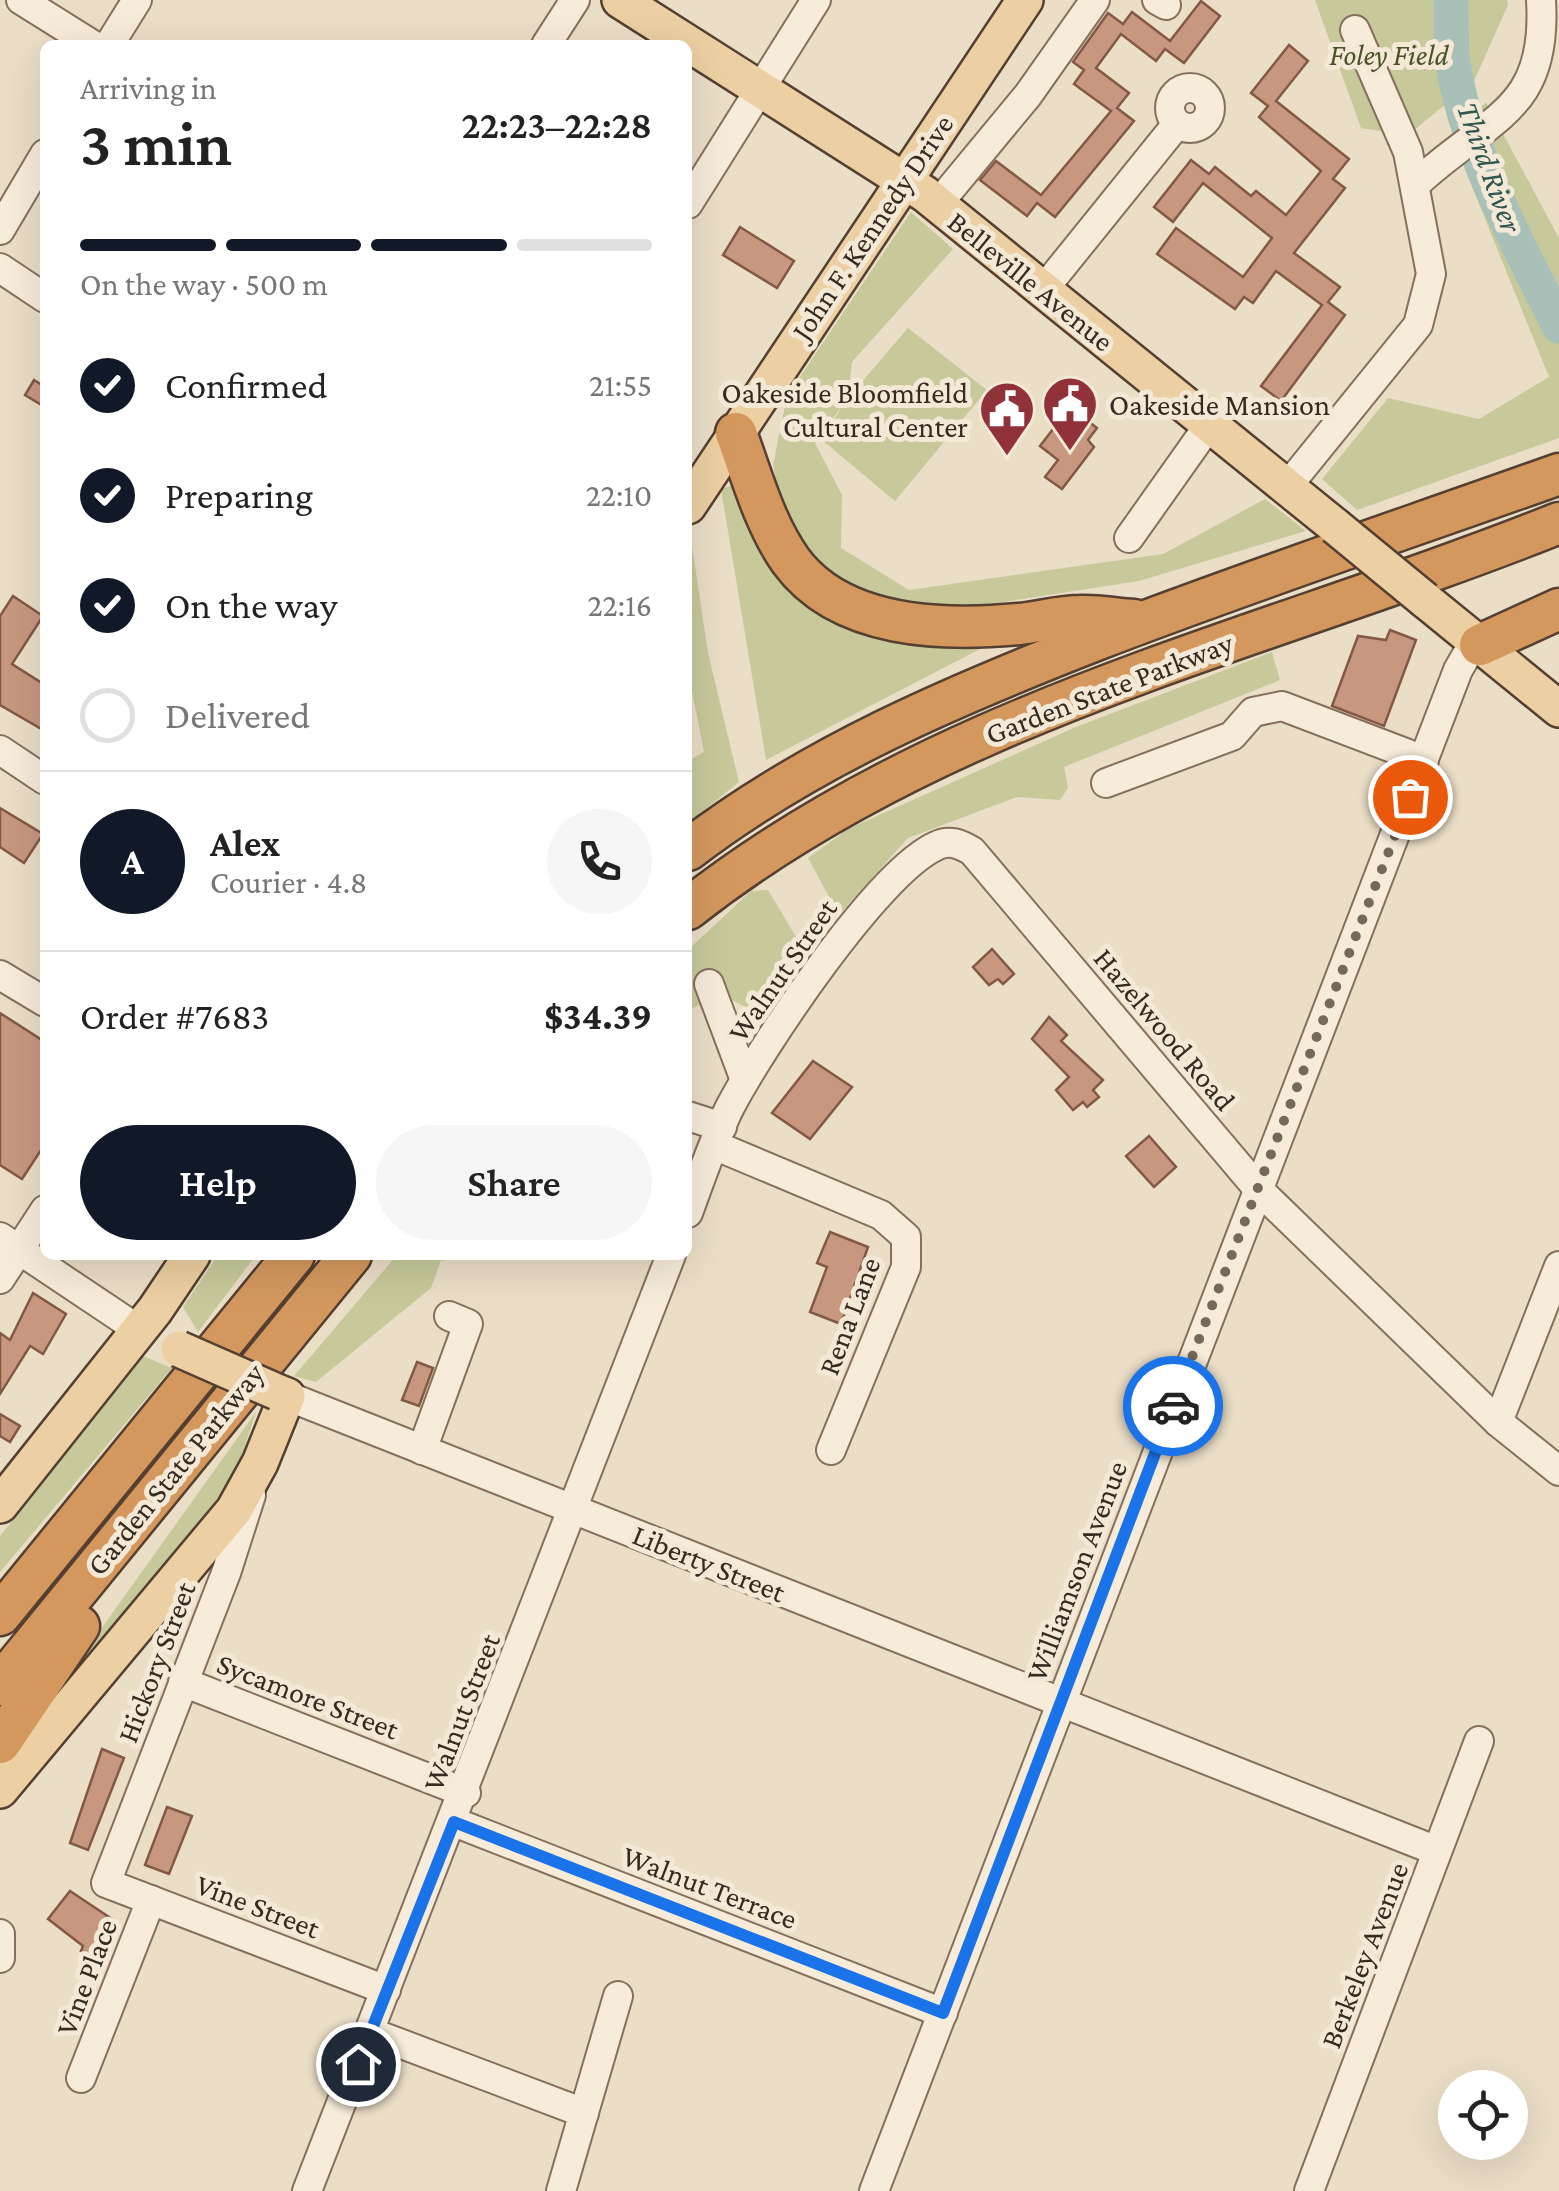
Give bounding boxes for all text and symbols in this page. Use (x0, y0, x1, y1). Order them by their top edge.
park label: Foley Field (1329, 38, 1450, 72)
text: Arriving in (80, 70, 217, 106)
water label: Third River (1450, 97, 1530, 238)
text: 22:23–22:28 (461, 104, 652, 146)
text: 3 min (80, 107, 232, 179)
street label: John F. Kennedy Drive (783, 108, 960, 349)
street label: Belleville Avenue (942, 204, 1120, 358)
text: On the way · 500 m (80, 266, 328, 302)
icon: check (80, 358, 135, 413)
text: Confirmed (165, 364, 328, 406)
text: 21:55 (589, 367, 652, 403)
public building icon: Oakeside Mansion (1040, 374, 1100, 453)
place label: Oakeside Bloomfield Cultural Center (721, 376, 968, 443)
public building icon: Oakeside Bloomfield Cultural Center (977, 379, 1037, 458)
place label: Oakeside Mansion (1109, 388, 1330, 421)
icon: check (80, 468, 135, 523)
text: Preparing (165, 474, 313, 516)
text: 22:10 (586, 477, 652, 513)
icon: check (80, 578, 135, 633)
text: On the way (165, 584, 337, 626)
text: 22:16 (587, 587, 652, 623)
street label: Garden State Parkway (981, 626, 1238, 751)
text: Delivered (165, 694, 310, 736)
pin (1368, 755, 1453, 840)
icon: bag (1383, 770, 1438, 825)
button: phone (547, 809, 652, 914)
text: Alex (210, 822, 280, 864)
text: A (121, 840, 144, 882)
text: Courier · 4.8 (210, 864, 367, 900)
street label: Walnut Street (721, 892, 844, 1047)
street label: Hazelwood Road (1088, 941, 1242, 1117)
text: Order #7683 (80, 995, 269, 1037)
text: $34.39 (544, 995, 652, 1037)
button: Help (80, 1125, 356, 1240)
button: Share (376, 1125, 652, 1240)
street label: Rena Lane (812, 1253, 886, 1379)
courier (1123, 1356, 1223, 1456)
street label: Garden State Parkway (80, 1357, 271, 1582)
icon: car (1146, 1379, 1201, 1434)
street label: Williamson Avenue (1019, 1456, 1133, 1686)
street label: Liberty Street (628, 1517, 791, 1610)
street label: Hickory Street (110, 1576, 203, 1747)
street label: Walnut Street (416, 1628, 506, 1795)
street label: Sycamore Street (212, 1646, 404, 1747)
street label: Walnut Terrace (618, 1839, 802, 1935)
street label: Berkeley Avenue (1313, 1858, 1415, 2053)
street label: Vine Street (192, 1867, 325, 1945)
street label: Vine Place (49, 1914, 123, 2040)
pin (316, 2022, 401, 2107)
icon: home (331, 2037, 386, 2092)
map controls (1438, 2070, 1528, 2160)
button: locate (1438, 2070, 1528, 2160)

